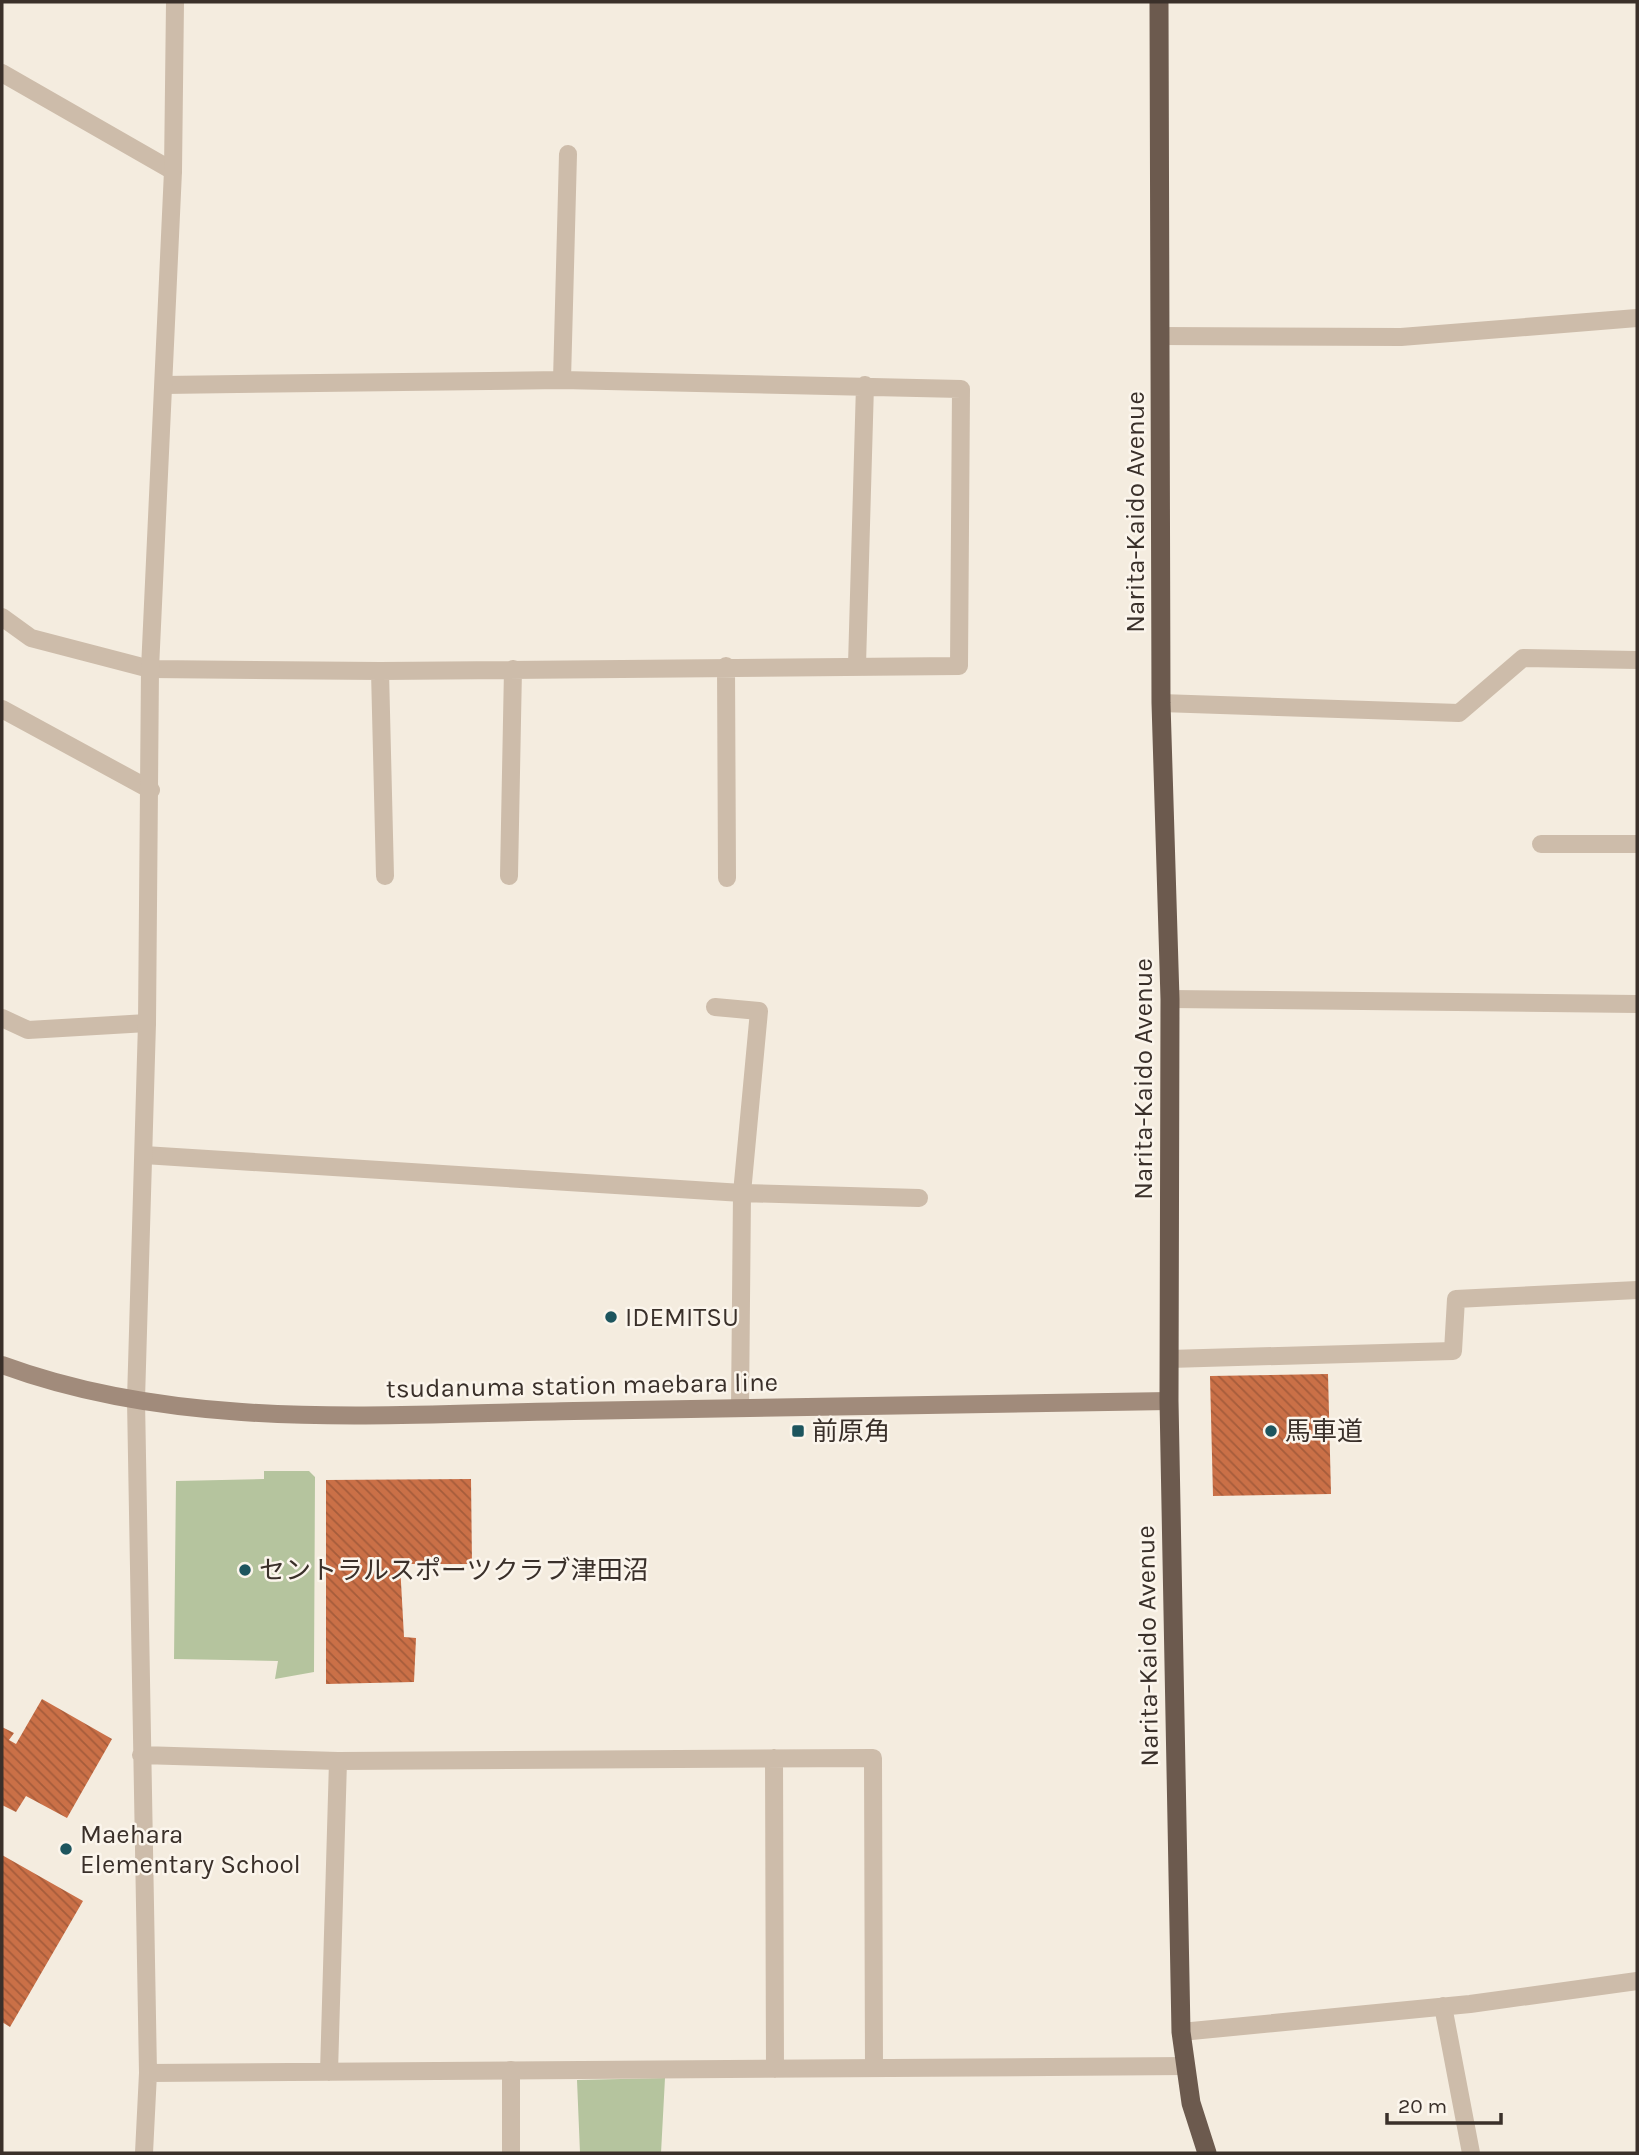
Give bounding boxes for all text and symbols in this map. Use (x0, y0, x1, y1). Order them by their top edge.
street label: Narita-Kaido Avenue (1120, 391, 1151, 633)
street label: Narita-Kaido Avenue (1128, 958, 1159, 1200)
place label: IDEMITSU (625, 1302, 739, 1333)
marker: IDEMITSU (603, 1309, 619, 1325)
street label: tsudanuma station maebara line (386, 1367, 778, 1404)
place label: 前原角 (812, 1416, 890, 1447)
place label: 馬車道 (1285, 1416, 1363, 1447)
marker: 前原角 (790, 1423, 806, 1439)
marker: 馬車道 (1263, 1423, 1279, 1439)
street label: Narita-Kaido Avenue (1130, 1525, 1165, 1767)
place label: セントラルスポーツクラブ津田沼 (259, 1555, 648, 1586)
marker: セントラルスポーツクラブ津田沼 (237, 1562, 253, 1578)
place label: Maehara Elementary School (80, 1819, 301, 1880)
marker: Maehara Elementary School (58, 1841, 74, 1857)
scale bar (1387, 2082, 1501, 2126)
text: 20 m (1398, 2094, 1447, 2118)

